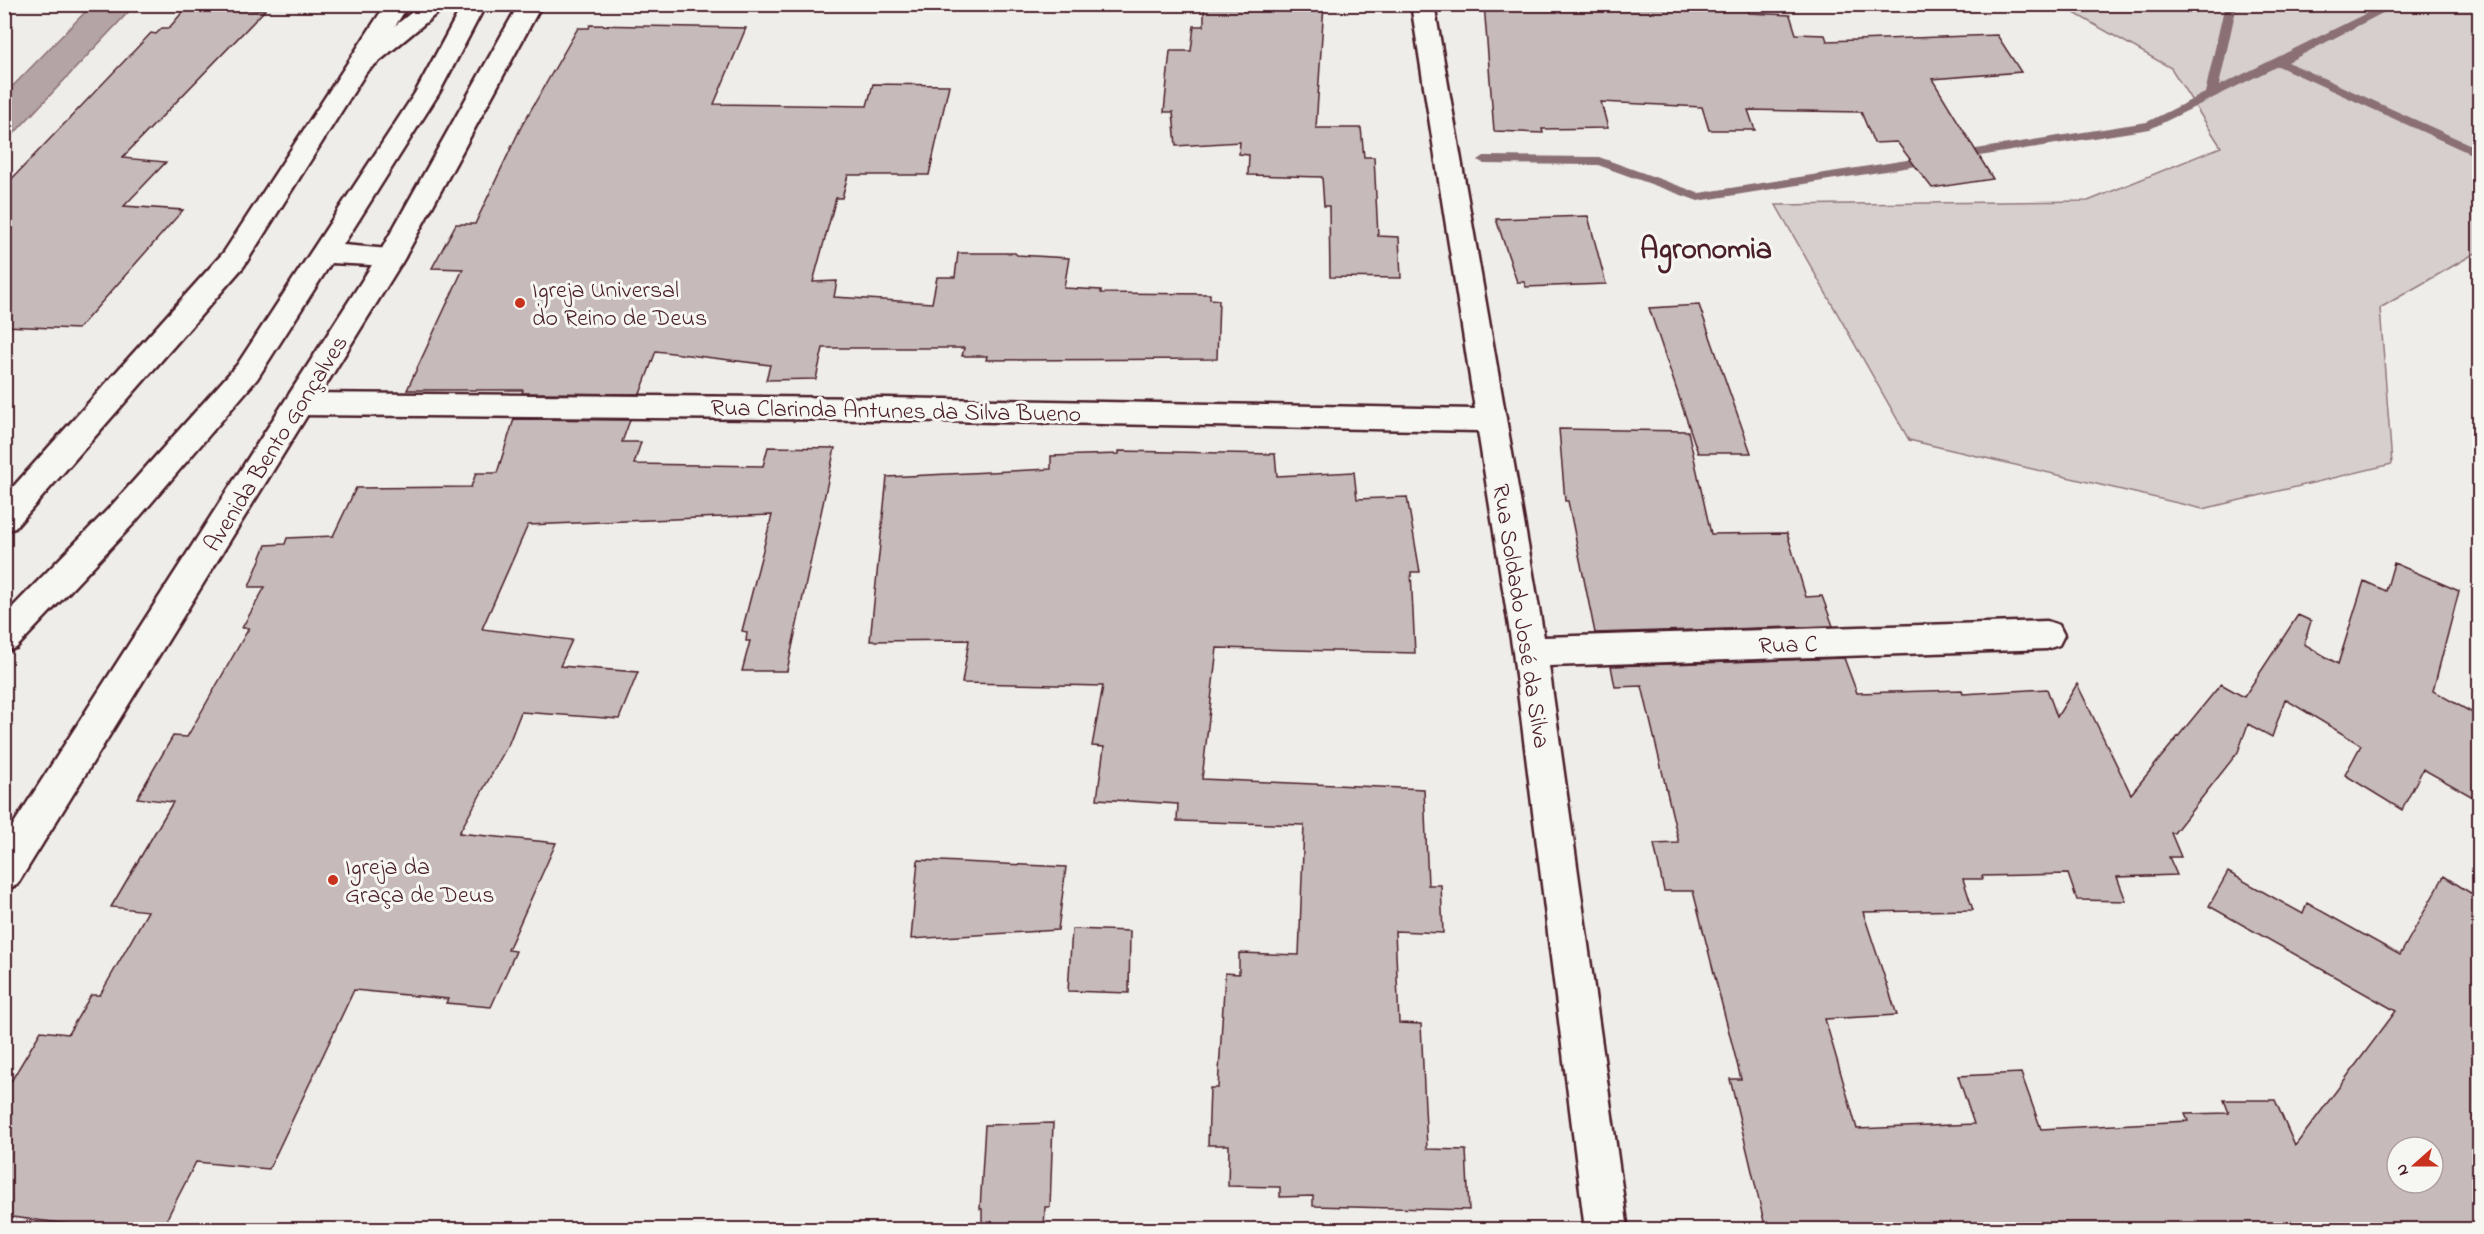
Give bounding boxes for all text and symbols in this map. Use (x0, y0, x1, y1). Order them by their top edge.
district label: Agronomia (1640, 229, 1772, 274)
place label: Igreja Universal do Reino de Deus (532, 274, 707, 337)
marker: Igreja Universal do Reino de Deus (513, 296, 527, 310)
street label: Avenida Bento Gonçalves (196, 329, 358, 559)
street label: Rua Clarinda Antunes da Silva Bueno (710, 392, 1082, 433)
street label: Rua Soldado José da Silva (1481, 482, 1558, 751)
street label: Rua C (1758, 628, 1818, 665)
place label: Igreja da Graça de Deus (345, 851, 495, 914)
marker: Igreja da Graça de Deus (326, 873, 340, 887)
north arrow (2385, 1135, 2445, 1195)
text: N (2390, 1160, 2416, 1179)

